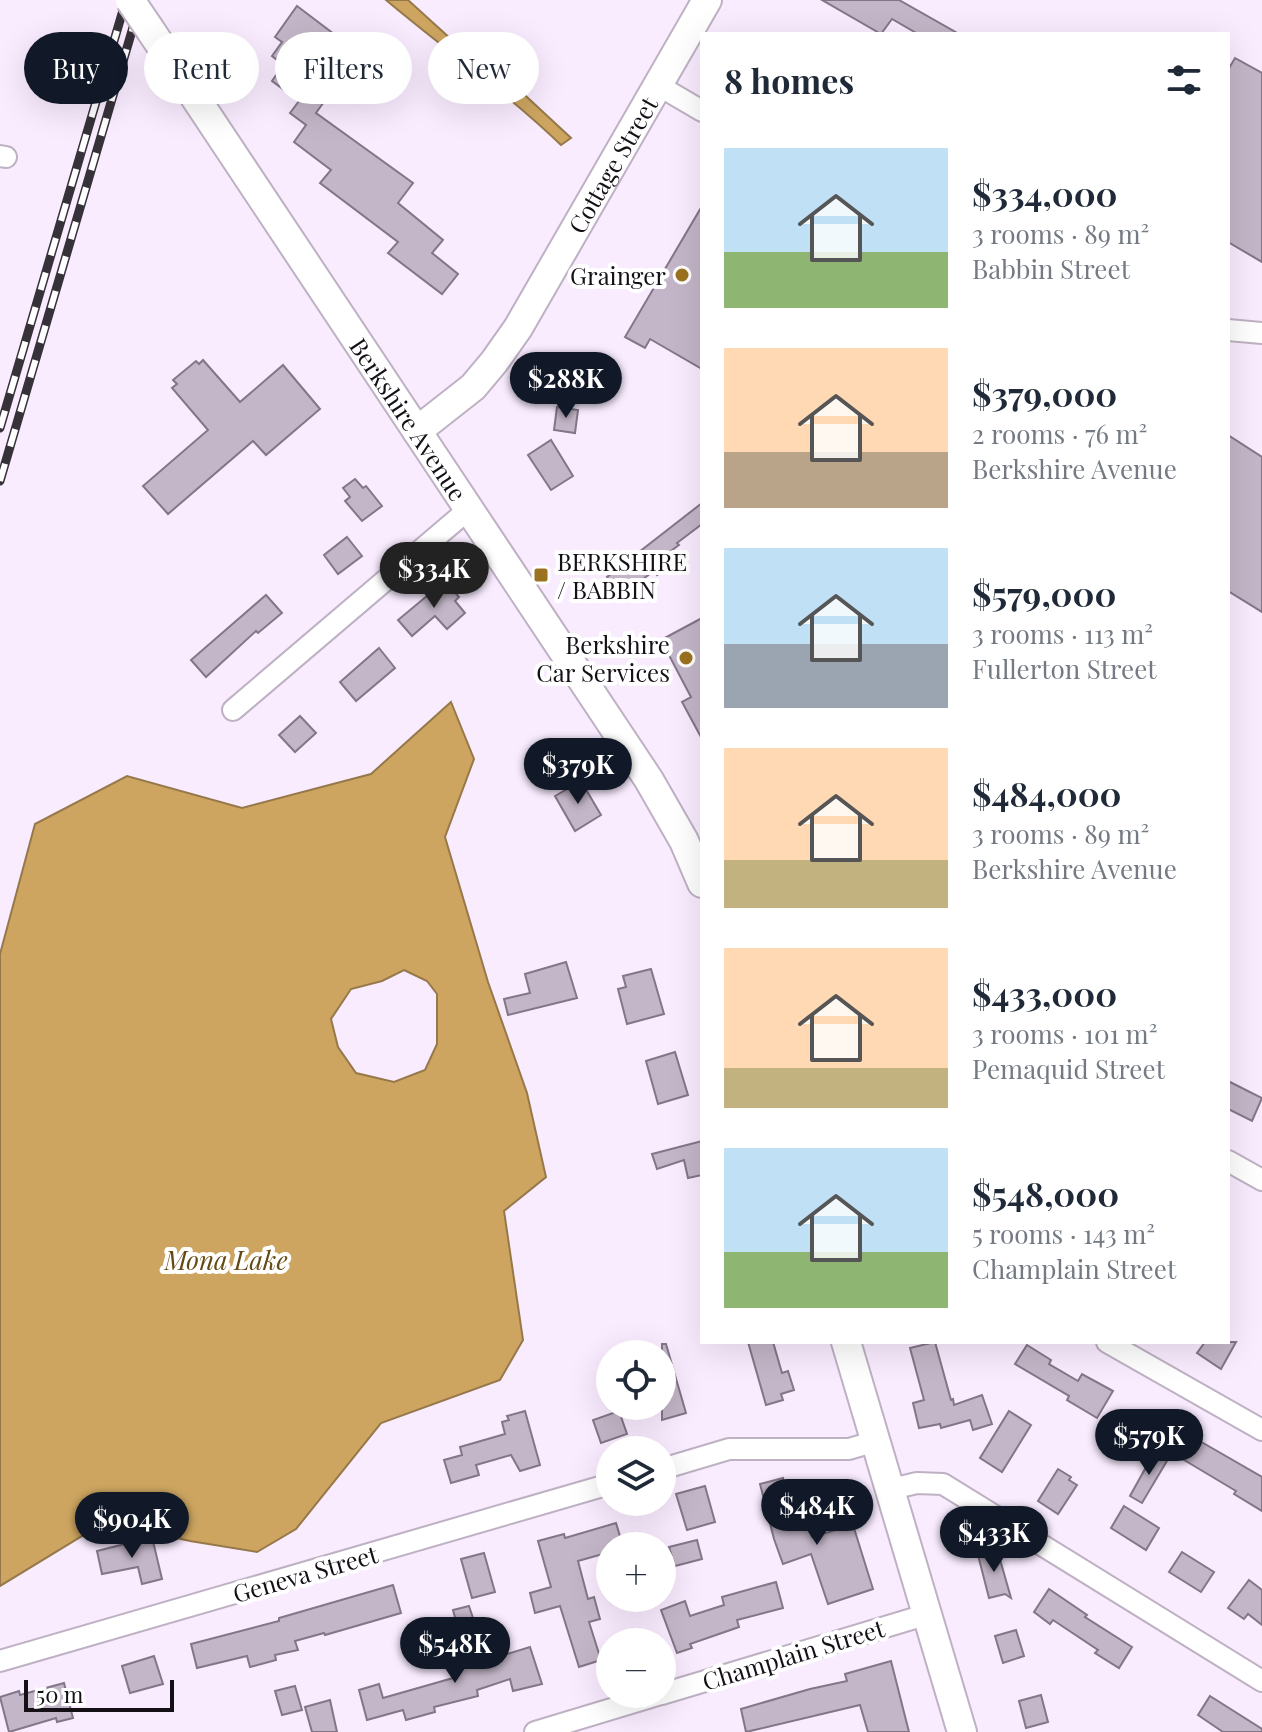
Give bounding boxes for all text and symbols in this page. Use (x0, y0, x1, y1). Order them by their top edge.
chip: Buy (24, 32, 128, 104)
chip: Rent (144, 32, 259, 104)
chip: Filters (275, 32, 412, 104)
chip: New (428, 32, 539, 104)
text: 8 homes (724, 57, 854, 103)
icon: filters (1162, 58, 1206, 102)
street label: Cottage Street (560, 90, 664, 239)
text: $334,000 (972, 170, 1118, 216)
icon: home (788, 180, 884, 276)
text: 3 rooms · 89 m² (972, 216, 1149, 251)
text: Babbin Street (972, 251, 1130, 286)
place label: Grainger (570, 259, 666, 291)
marker: Grainger (673, 266, 691, 284)
street label: Berkshire Avenue (343, 331, 475, 507)
pin: $288K (510, 352, 622, 420)
text: $288K (528, 360, 604, 395)
text: $379,000 (972, 370, 1117, 416)
icon: home (788, 380, 884, 476)
text: 2 rooms · 76 m² (972, 416, 1147, 451)
text: Berkshire Avenue (972, 451, 1177, 486)
pin: $334K (378, 542, 490, 610)
place label: BERKSHIRE / BABBIN (557, 545, 687, 605)
text: $334K (398, 550, 470, 585)
marker: BERKSHIRE / BABBIN (532, 566, 550, 584)
text: $579,000 (972, 570, 1116, 616)
icon: home (788, 580, 884, 676)
text: 3 rooms · 113 m² (972, 616, 1153, 651)
place label: Berkshire Car Services (536, 628, 670, 688)
marker: Berkshire Car Services (677, 649, 695, 667)
text: Fullerton Street (972, 651, 1157, 686)
pin: $379K (522, 738, 634, 806)
text: $379K (542, 746, 614, 781)
text: $484,000 (972, 770, 1122, 816)
icon: home (788, 780, 884, 876)
text: 3 rooms · 89 m² (972, 816, 1149, 851)
text: Berkshire Avenue (972, 851, 1177, 886)
text: $433,000 (972, 970, 1117, 1016)
icon: home (788, 980, 884, 1076)
text: 3 rooms · 101 m² (972, 1016, 1157, 1051)
text: Pemaquid Street (972, 1051, 1165, 1086)
text: $548,000 (972, 1170, 1119, 1216)
icon: home (788, 1180, 884, 1276)
text: 5 rooms · 143 m² (972, 1216, 1155, 1251)
water label: Mona Lake (163, 1242, 288, 1277)
text: Champlain Street (972, 1251, 1176, 1286)
map controls (596, 1340, 676, 1708)
button: locate (596, 1340, 676, 1420)
pin: $579K (1093, 1409, 1205, 1477)
text: $579K (1113, 1417, 1185, 1452)
button: layers (596, 1436, 676, 1516)
pin: $484K (761, 1479, 873, 1547)
text: $484K (779, 1487, 855, 1522)
pin: $904K (76, 1492, 188, 1560)
text: $904K (93, 1500, 171, 1535)
pin: $433K (938, 1506, 1050, 1574)
text: $433K (958, 1514, 1030, 1549)
button: + (596, 1532, 676, 1612)
street label: Geneva Street (229, 1537, 382, 1609)
street label: Champlain Street (698, 1611, 888, 1697)
pin: $548K (399, 1617, 511, 1685)
text: $548K (418, 1625, 492, 1660)
button: − (596, 1628, 676, 1708)
scale bar (24, 1676, 174, 1712)
text: 50 m (36, 1679, 83, 1709)

